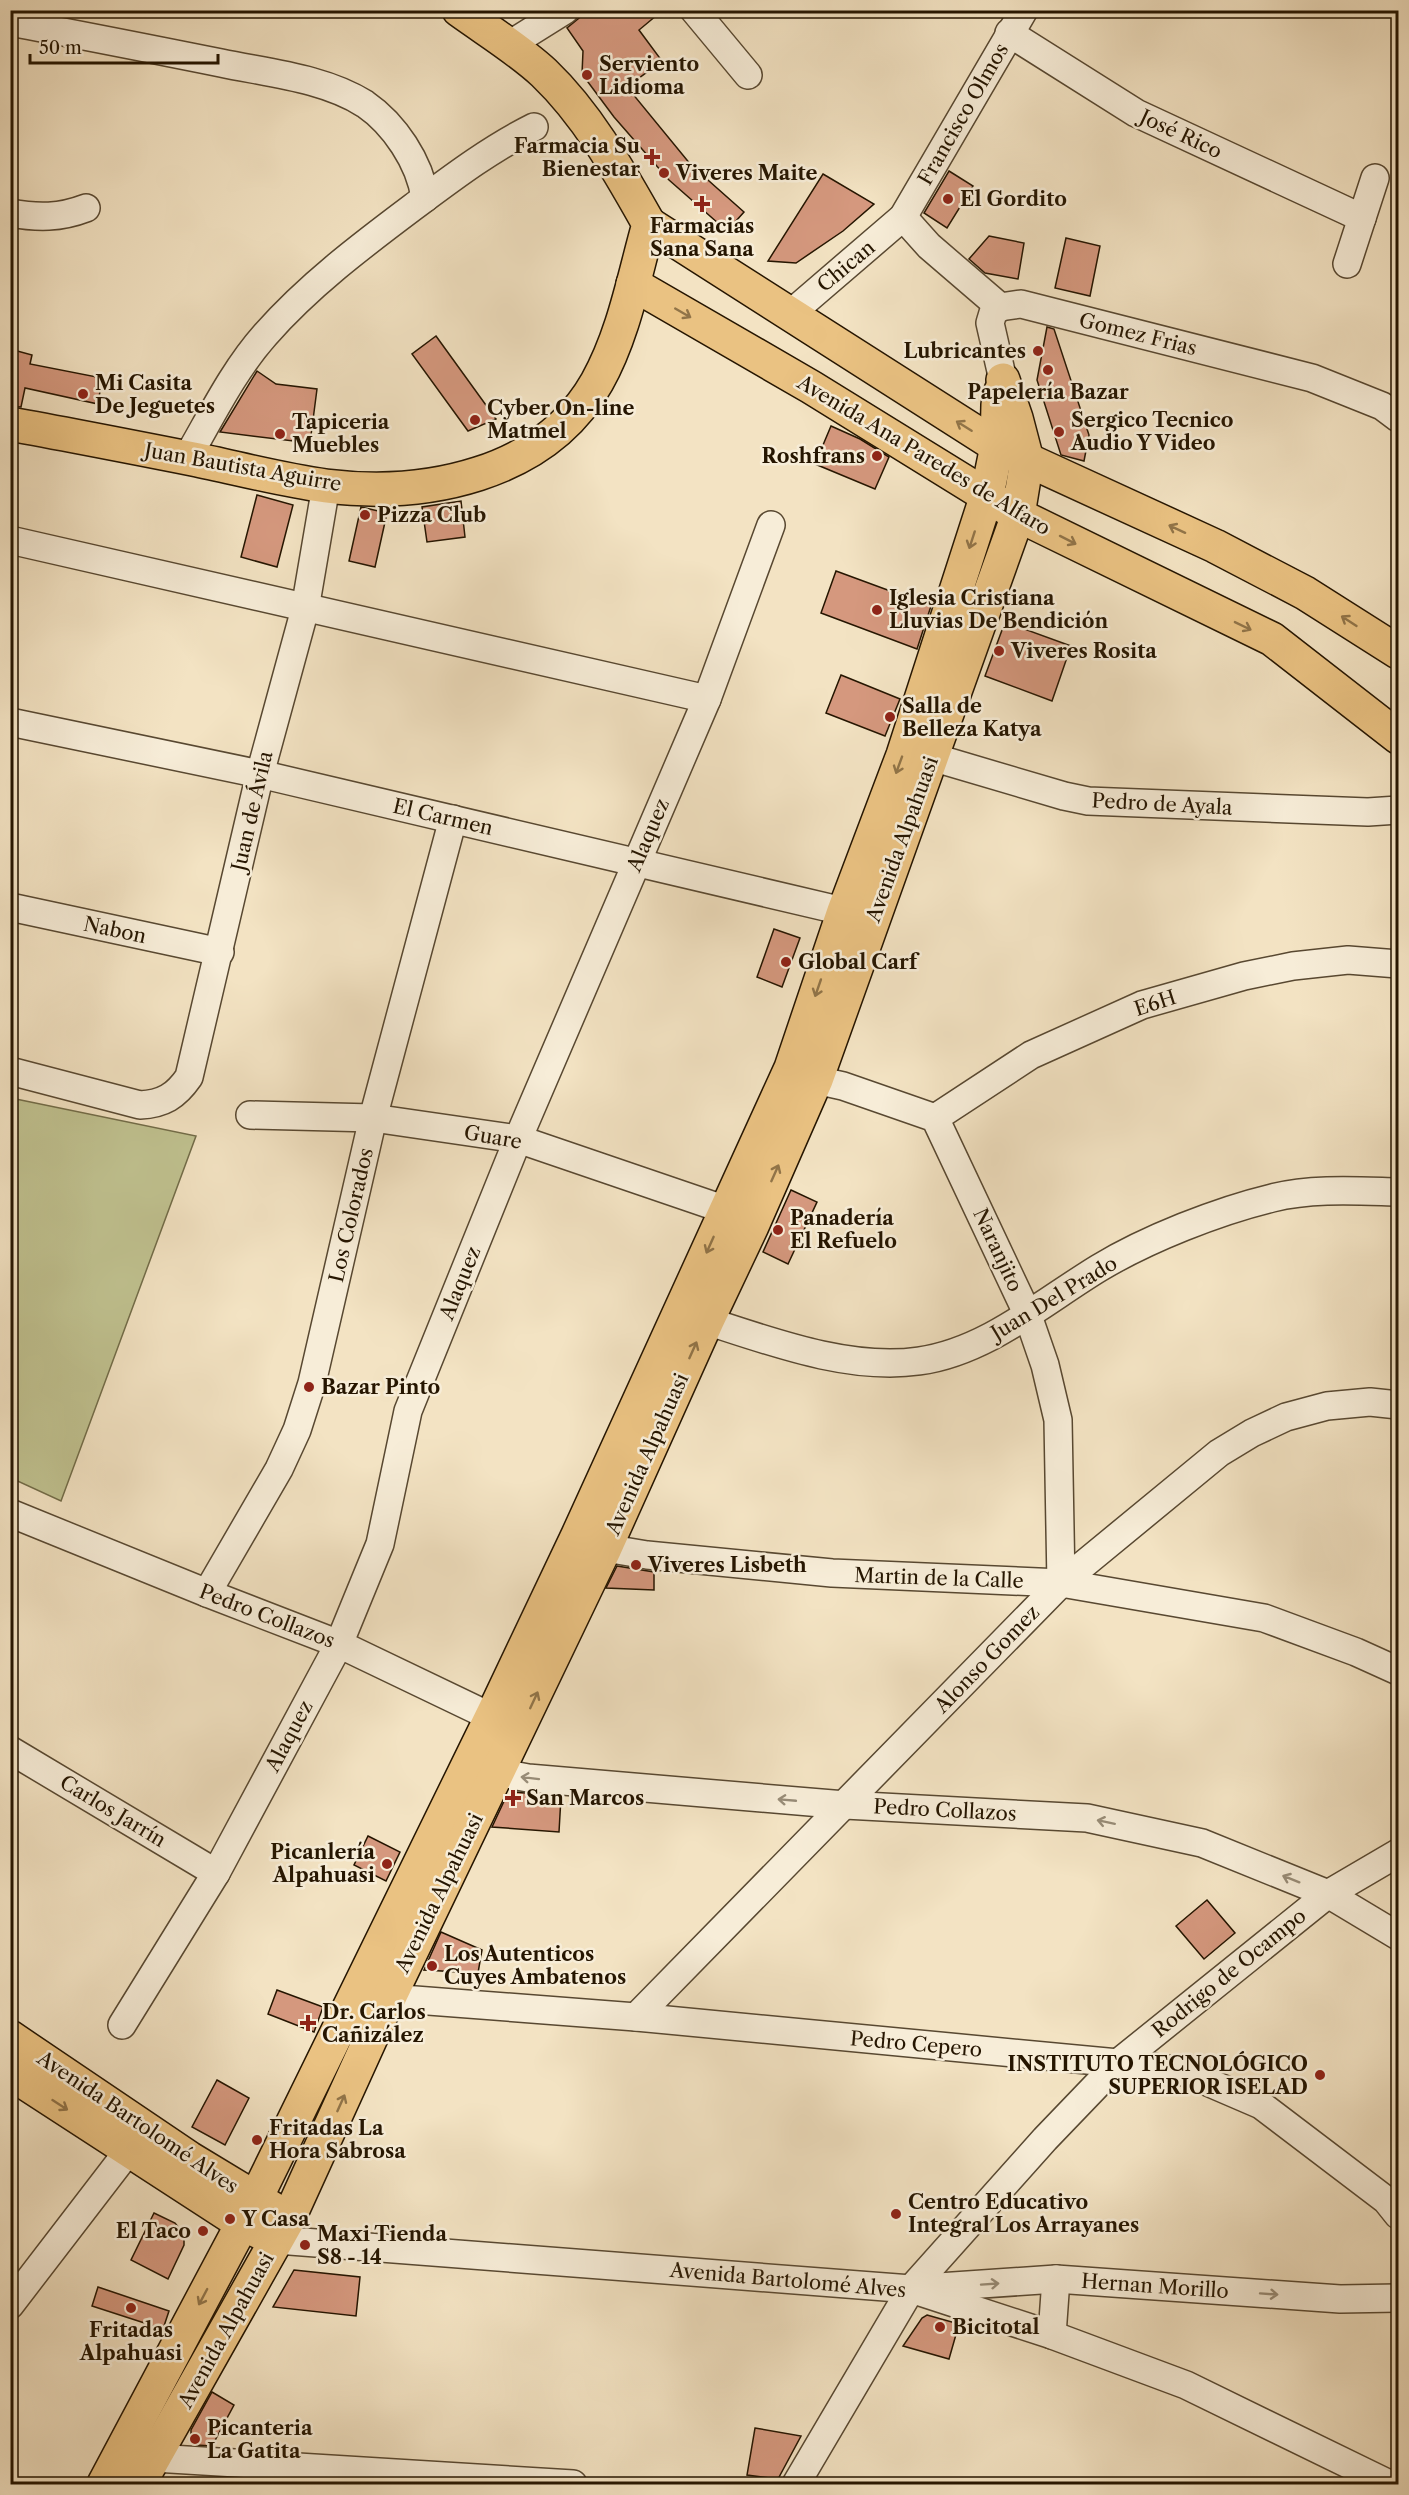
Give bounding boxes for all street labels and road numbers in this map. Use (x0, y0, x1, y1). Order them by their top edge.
street label: Francisco Olmos (913, 39, 1013, 189)
street label: José Rico (1133, 103, 1226, 163)
street label: Chican (812, 235, 880, 297)
street label: Gomez Frias (1077, 308, 1199, 360)
street label: Avenida Ana Paredes de Alfaro (792, 369, 1055, 540)
street label: Juan Bautista Aguirre (140, 437, 343, 496)
street label: Juan de Ávila (225, 748, 278, 876)
street label: Avenida Alpahuasi (861, 753, 943, 926)
street label: Pedro de Ayala (1091, 788, 1233, 820)
street label: El Carmen (391, 794, 496, 840)
street label: Alaquez (621, 795, 674, 876)
street label: Nabon (81, 912, 149, 948)
street label: E6H (1131, 985, 1179, 1021)
street label: Guare (462, 1120, 524, 1154)
street label: Los Colorados (324, 1145, 378, 1285)
street label: Naranjito (968, 1205, 1028, 1295)
street label: Alaquez (434, 1243, 486, 1324)
street label: Juan Del Prado (984, 1251, 1121, 1347)
street label: Avenida Alpahuasi (600, 1369, 693, 1540)
street label: Martin de la Calle (854, 1563, 1024, 1593)
street label: Pedro Collazos (196, 1579, 338, 1653)
street label: Alonso Gomez (929, 1600, 1044, 1719)
street label: Alaquez (260, 1696, 318, 1777)
street label: Carlos Jarrín (56, 1770, 171, 1852)
street label: Pedro Collazos (873, 1794, 1017, 1826)
street label: Avenida Alpahuasi (390, 1809, 488, 1978)
street label: Rodrigo de Ocampo (1147, 1904, 1311, 2042)
street label: Pedro Cepero (849, 2026, 983, 2062)
street label: Avenida Bartolomé Alves (32, 2045, 243, 2198)
street label: Avenida Alpahuasi (173, 2248, 279, 2413)
street label: Avenida Bartolomé Alves (668, 2258, 907, 2302)
street label: Hernan Morillo (1080, 2269, 1230, 2303)

